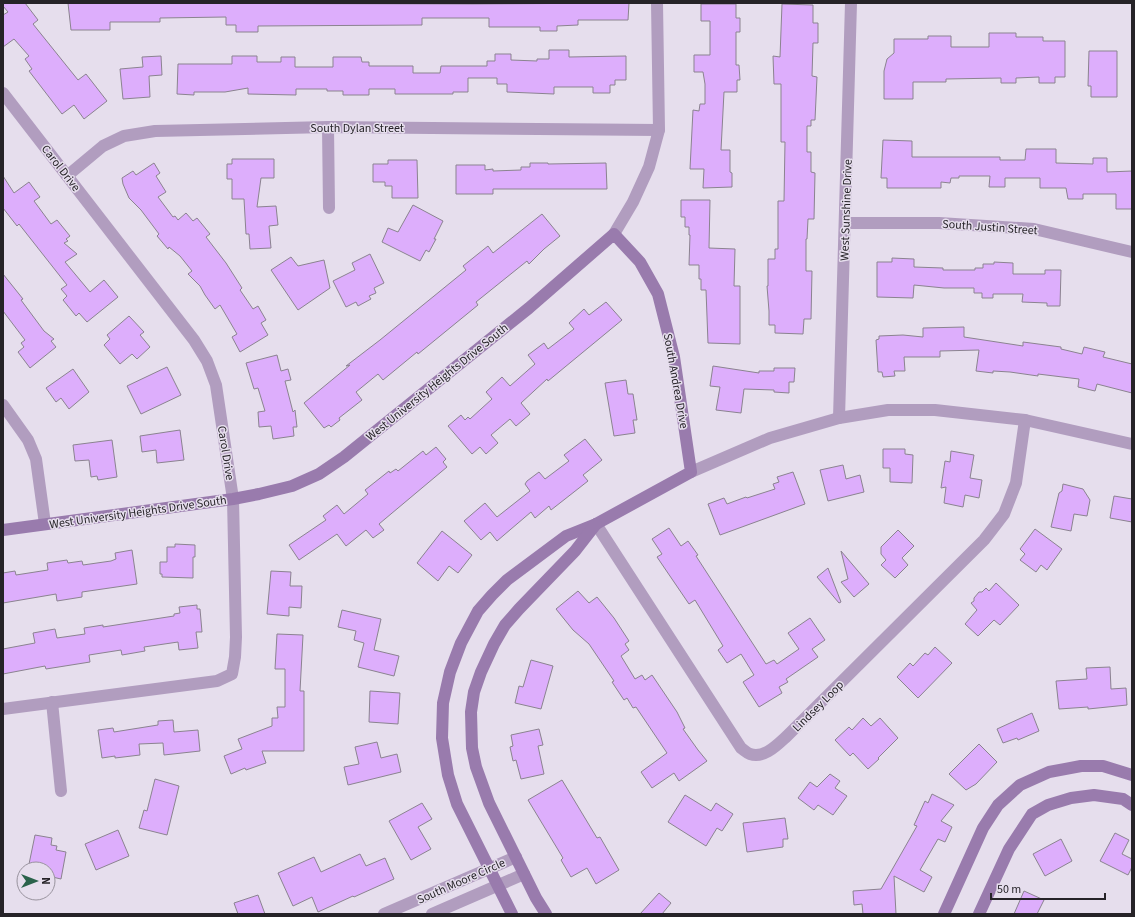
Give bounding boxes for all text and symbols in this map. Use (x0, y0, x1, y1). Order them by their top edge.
street label: South Dylan Street (310, 120, 404, 137)
street label: Carol Drive (37, 141, 84, 195)
street label: West Sunshine Drive (836, 159, 857, 261)
street label: South Justin Street (942, 216, 1038, 239)
street label: West University Heights Drive South (363, 320, 512, 445)
street label: South Andrea Drive (659, 332, 692, 430)
street label: Carol Drive (213, 425, 238, 482)
street label: West University Heights Drive South (48, 492, 228, 533)
street label: Lindsey Loop (789, 677, 848, 736)
street label: South Moore Circle (414, 854, 508, 909)
north arrow (16, 861, 56, 901)
scale bar (991, 875, 1105, 901)
text: N (38, 877, 53, 885)
text: 50 m (997, 881, 1021, 898)

